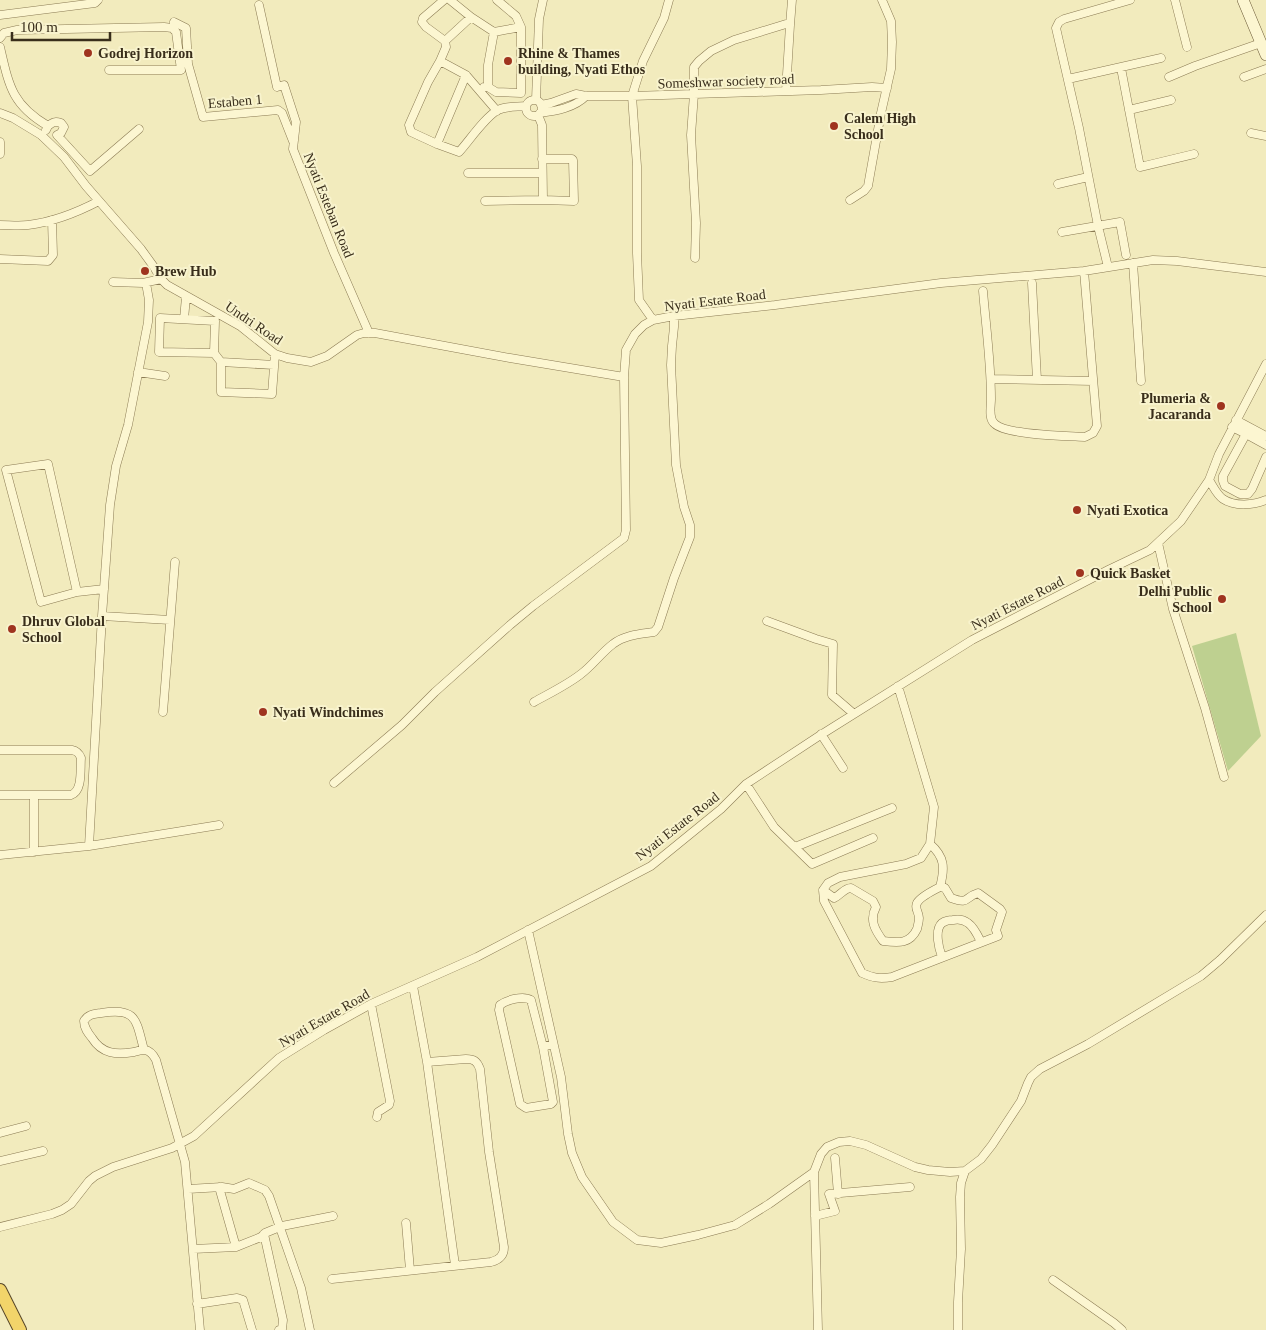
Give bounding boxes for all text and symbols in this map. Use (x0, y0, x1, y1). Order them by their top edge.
scale bar (12, 10, 110, 42)
text: 100 m (20, 19, 58, 35)
place label: Godrej Horizon (98, 46, 193, 61)
place label: Rhine & Thames building, Nyati Ethos (518, 46, 646, 77)
marker: Godrej Horizon (82, 47, 94, 59)
marker: Rhine & Thames building, Nyati Ethos (502, 55, 514, 67)
street label: Someshwar society road (657, 72, 795, 91)
street label: Estaben 1 (207, 92, 263, 111)
place label: Calem High School (844, 111, 916, 142)
marker: Calem High School (828, 120, 840, 132)
street label: Nyati Esteban Road (301, 150, 356, 260)
place label: Brew Hub (155, 264, 217, 279)
marker: Brew Hub (139, 265, 151, 277)
street label: Nyati Estate Road (664, 287, 767, 314)
street label: Undri Road (222, 299, 285, 348)
place label: Plumeria & Jacaranda (1141, 391, 1211, 422)
marker: Plumeria & Jacaranda (1215, 400, 1227, 412)
place label: Nyati Exotica (1087, 503, 1168, 518)
marker: Nyati Exotica (1071, 504, 1083, 516)
place label: Quick Basket (1090, 566, 1171, 581)
marker: Quick Basket (1074, 567, 1086, 579)
street label: Nyati Estate Road (968, 574, 1066, 633)
place label: Delhi Public School (1138, 584, 1212, 615)
marker: Delhi Public School (1216, 593, 1228, 605)
place label: Dhruv Global School (22, 614, 105, 645)
marker: Dhruv Global School (6, 623, 18, 635)
place label: Nyati Windchimes (273, 705, 384, 720)
marker: Nyati Windchimes (257, 706, 269, 718)
street label: Nyati Estate Road (633, 789, 722, 864)
street label: Nyati Estate Road (276, 986, 372, 1050)

